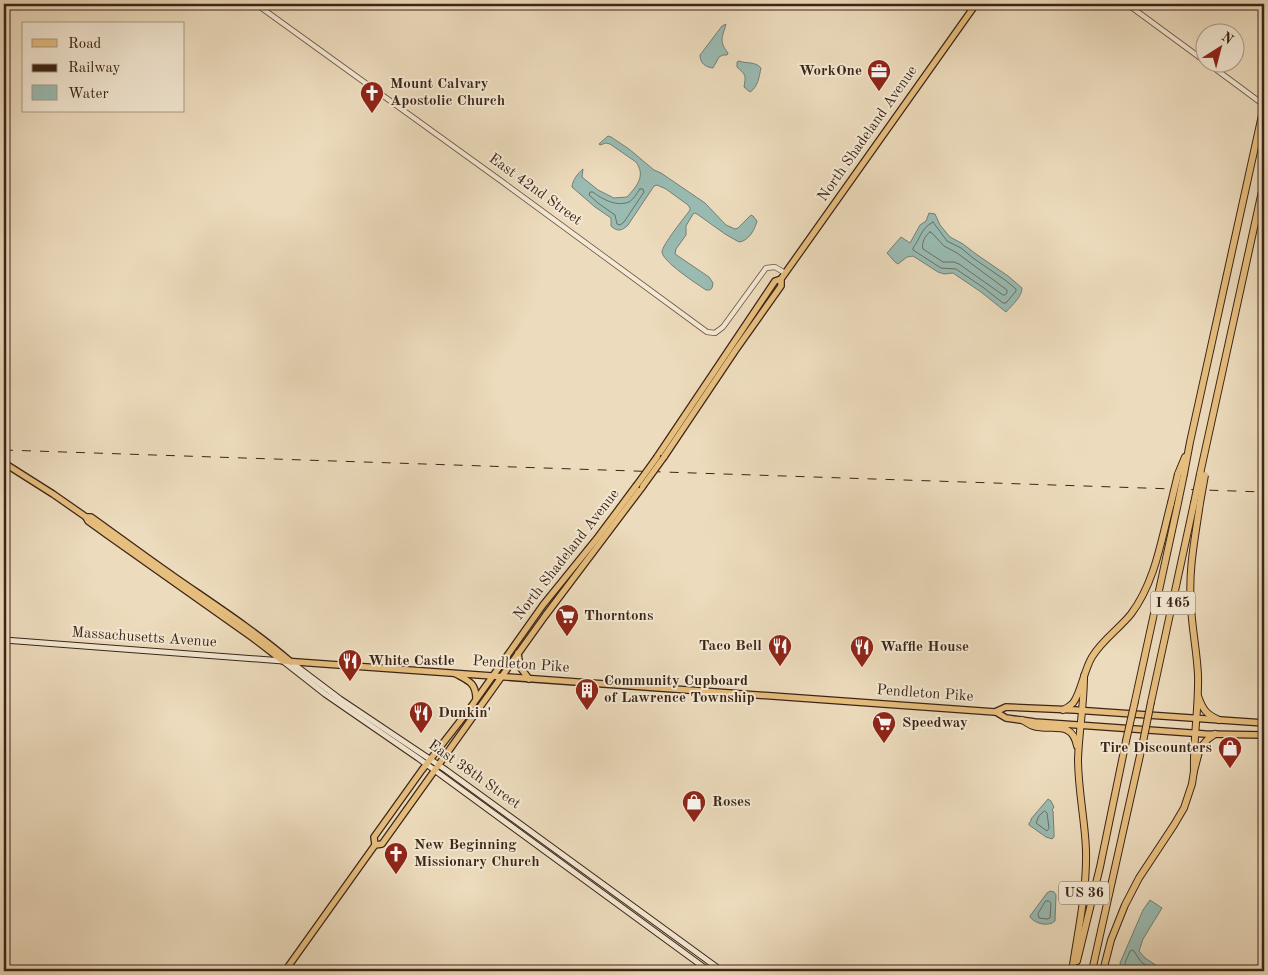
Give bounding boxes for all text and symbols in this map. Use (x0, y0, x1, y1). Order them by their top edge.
legend (22, 22, 185, 112)
north arrow (1196, 22, 1246, 72)
text: N (1219, 29, 1236, 47)
text: Road (68, 37, 102, 52)
office icon: WorkOne (866, 58, 892, 92)
text: Railway (68, 61, 121, 76)
street label: North Shadeland Avenue (816, 63, 921, 204)
place label: WorkOne (799, 64, 862, 79)
place label: Mount Calvary Apostolic Church (390, 77, 505, 109)
church icon: Mount Calvary Apostolic Church (359, 80, 385, 114)
text: Water (68, 87, 109, 102)
street label: East 42nd Street (486, 151, 584, 229)
street label: North Shadeland Avenue (511, 487, 623, 623)
road number: I 465 (1150, 592, 1196, 614)
supermarket icon: Thorntons (554, 603, 580, 637)
place label: Thorntons (584, 609, 653, 624)
street label: Massachusetts Avenue (71, 625, 217, 651)
restaurant icon: Taco Bell (767, 633, 793, 667)
restaurant icon: Waffle House (849, 634, 875, 668)
place label: Taco Bell (699, 639, 762, 654)
place label: Waffle House (880, 640, 969, 655)
restaurant icon: White Castle (337, 648, 363, 682)
place label: White Castle (368, 654, 455, 669)
street label: Pendleton Pike (472, 654, 570, 676)
place label: Community Cupboard of Lawrence Township (604, 674, 755, 706)
building icon: Community Cupboard of Lawrence Township (574, 677, 600, 711)
street label: Pendleton Pike (876, 683, 974, 705)
restaurant icon: Dunkin' (408, 700, 434, 734)
place label: Dunkin' (438, 706, 491, 721)
supermarket icon: Speedway (871, 710, 897, 744)
place label: Speedway (902, 716, 968, 731)
shop icon: Tire Discounters (1217, 735, 1243, 769)
street label: East 38th Street (425, 738, 523, 812)
place label: Tire Discounters (1100, 741, 1212, 756)
shop icon: Roses (681, 789, 707, 823)
place label: Roses (712, 795, 751, 810)
place label: New Beginning Missionary Church (414, 838, 540, 870)
church icon: New Beginning Missionary Church (383, 841, 409, 875)
road number: US 36 (1059, 881, 1109, 904)

